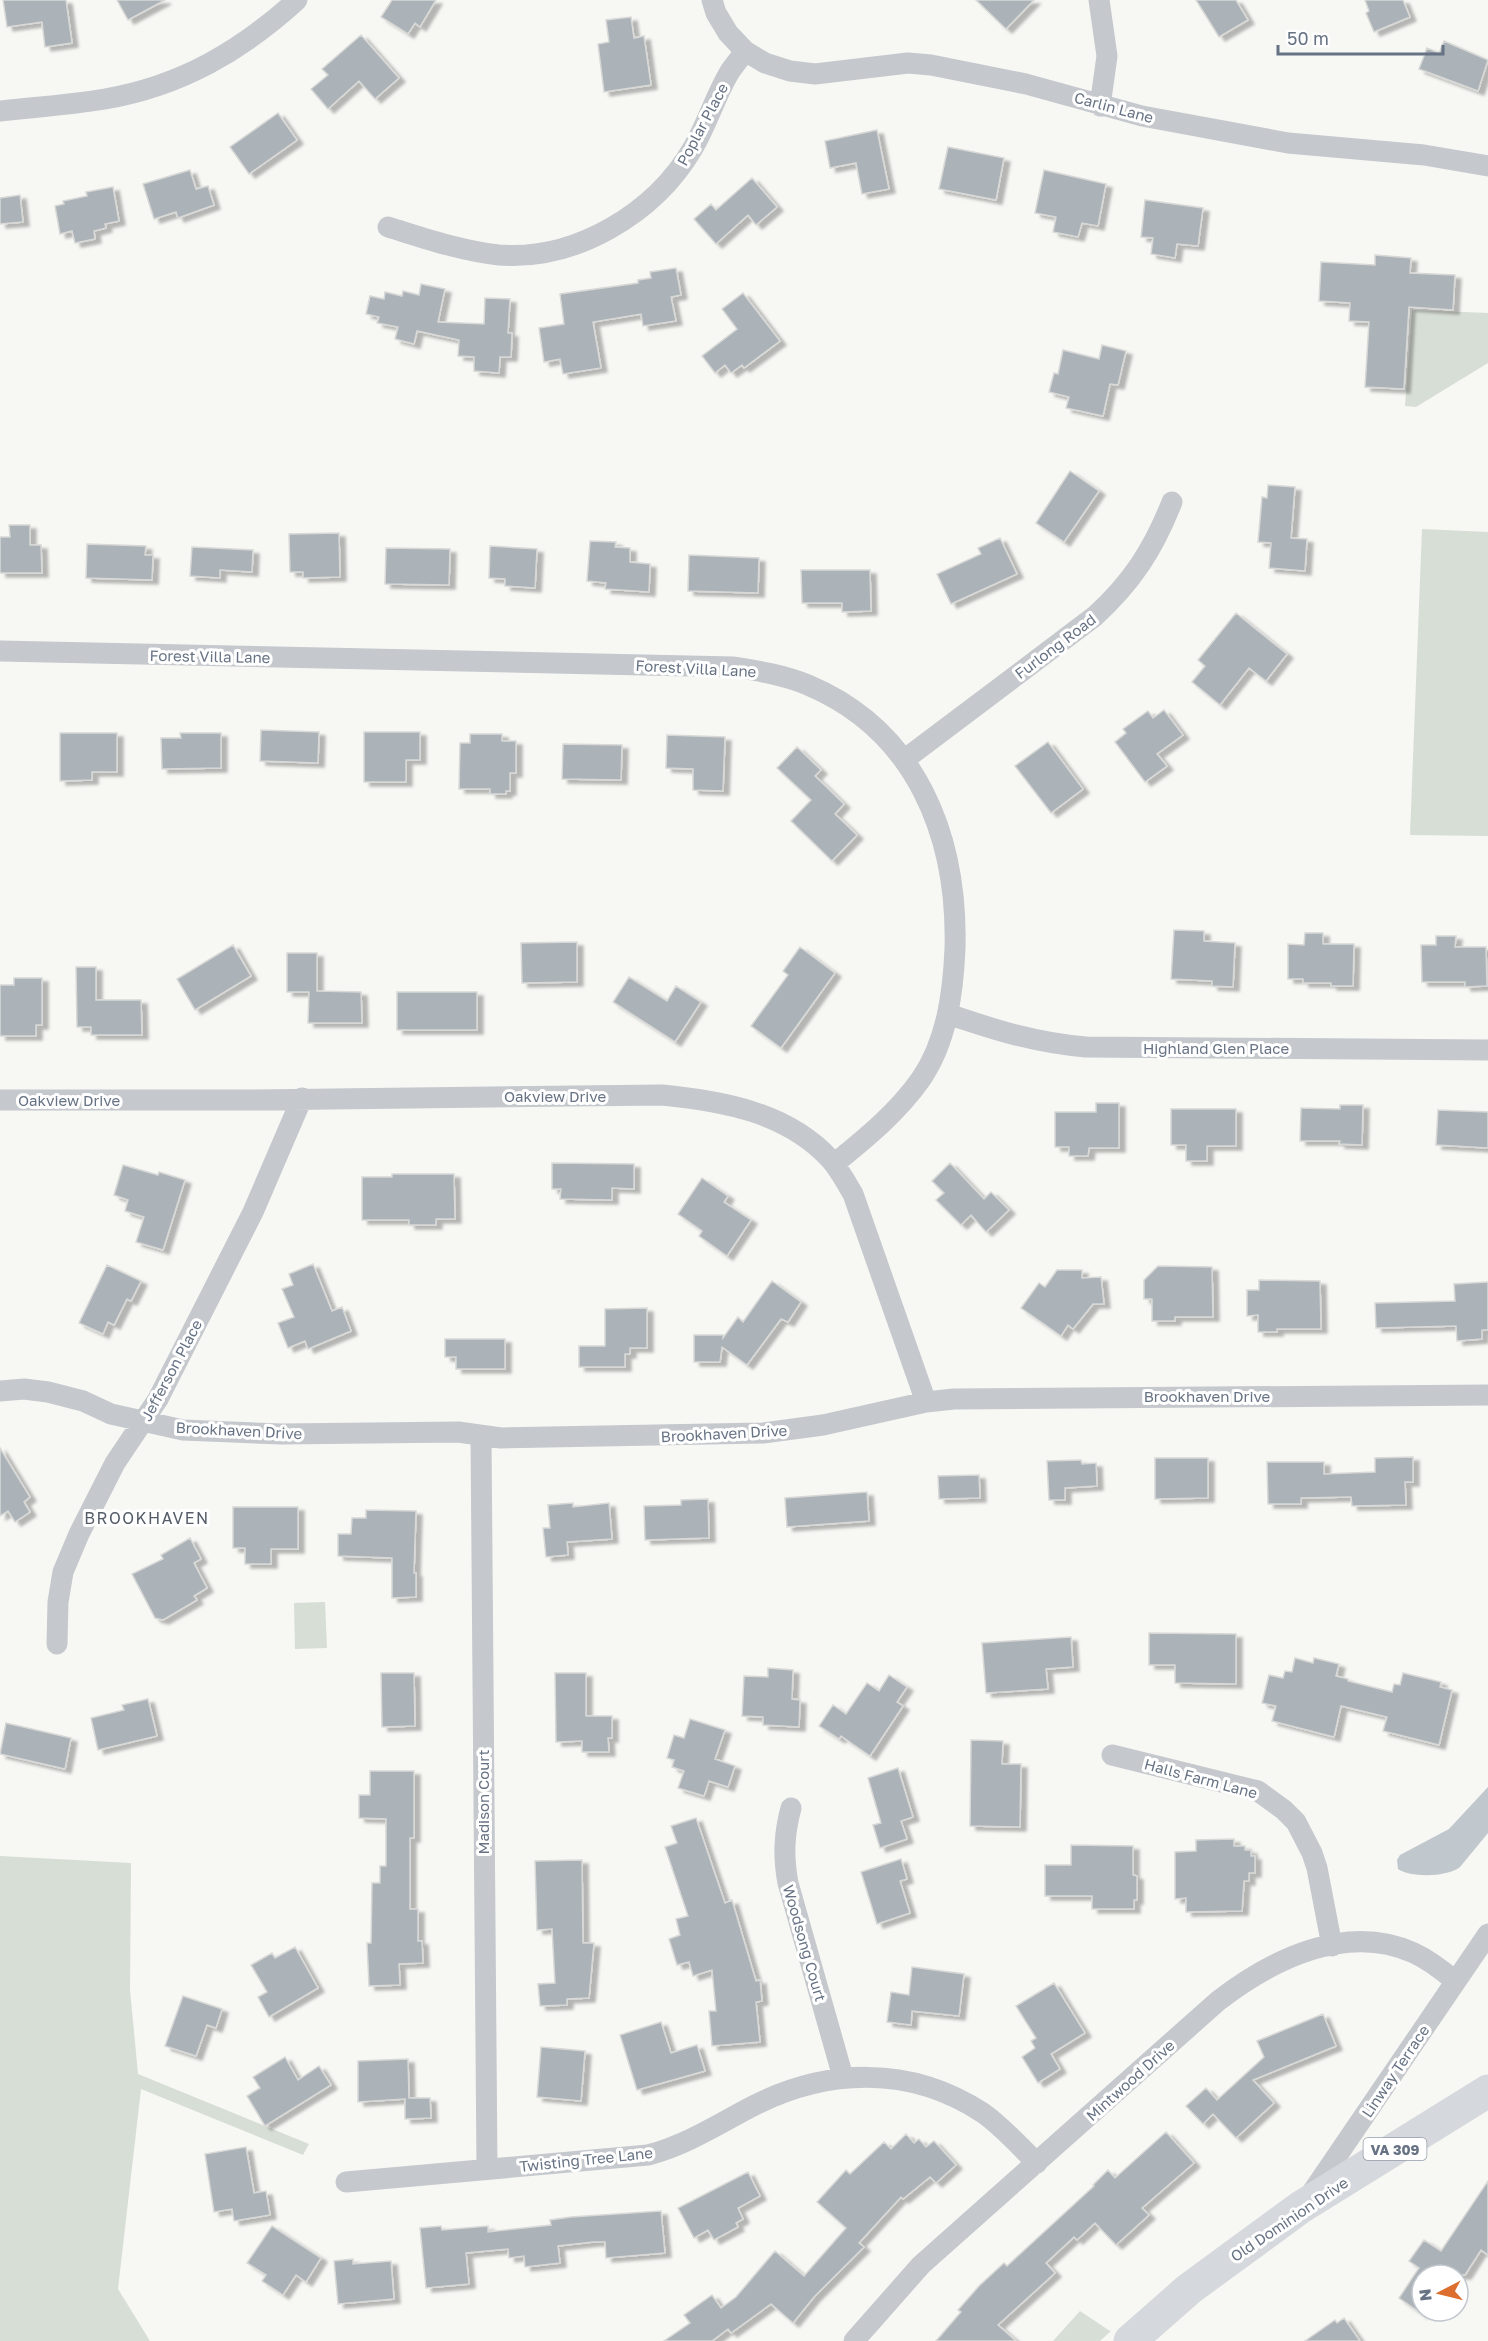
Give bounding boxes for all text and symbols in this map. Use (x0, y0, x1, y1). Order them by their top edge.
scale bar (1278, 18, 1443, 56)
text: 50 m (1287, 27, 1329, 49)
street label: Poplar Place (673, 79, 731, 168)
street label: Carlin Lane (1072, 88, 1156, 126)
street label: Furlong Road (1011, 610, 1099, 682)
street label: Forest Villa Lane (149, 646, 271, 666)
street label: Forest Villa Lane (635, 656, 757, 680)
street label: Highland Glen Place (1143, 1039, 1289, 1057)
street label: Oakview Drive (504, 1087, 606, 1105)
street label: Oakview Drive (18, 1091, 120, 1109)
street label: Jefferson Place (137, 1316, 205, 1424)
street label: Brookhaven Drive (1144, 1387, 1271, 1405)
street label: Brookhaven Drive (175, 1418, 303, 1442)
street label: Brookhaven Drive (660, 1421, 788, 1445)
district label: BROOKHAVEN (84, 1508, 210, 1528)
street label: Madison Court (474, 1750, 492, 1854)
street label: Halls Farm Lane (1143, 1754, 1260, 1802)
street label: Woodsong Court (780, 1883, 830, 2003)
street label: Linway Terrace (1358, 2021, 1433, 2121)
street label: Mintwood Drive (1082, 2036, 1178, 2124)
road number: VA 309 (1364, 2138, 1426, 2160)
street label: Twisting Tree Lane (518, 2143, 654, 2175)
street label: Old Dominion Drive (1227, 2173, 1351, 2265)
north arrow (1410, 2263, 1470, 2323)
text: N (1414, 2288, 1436, 2302)

